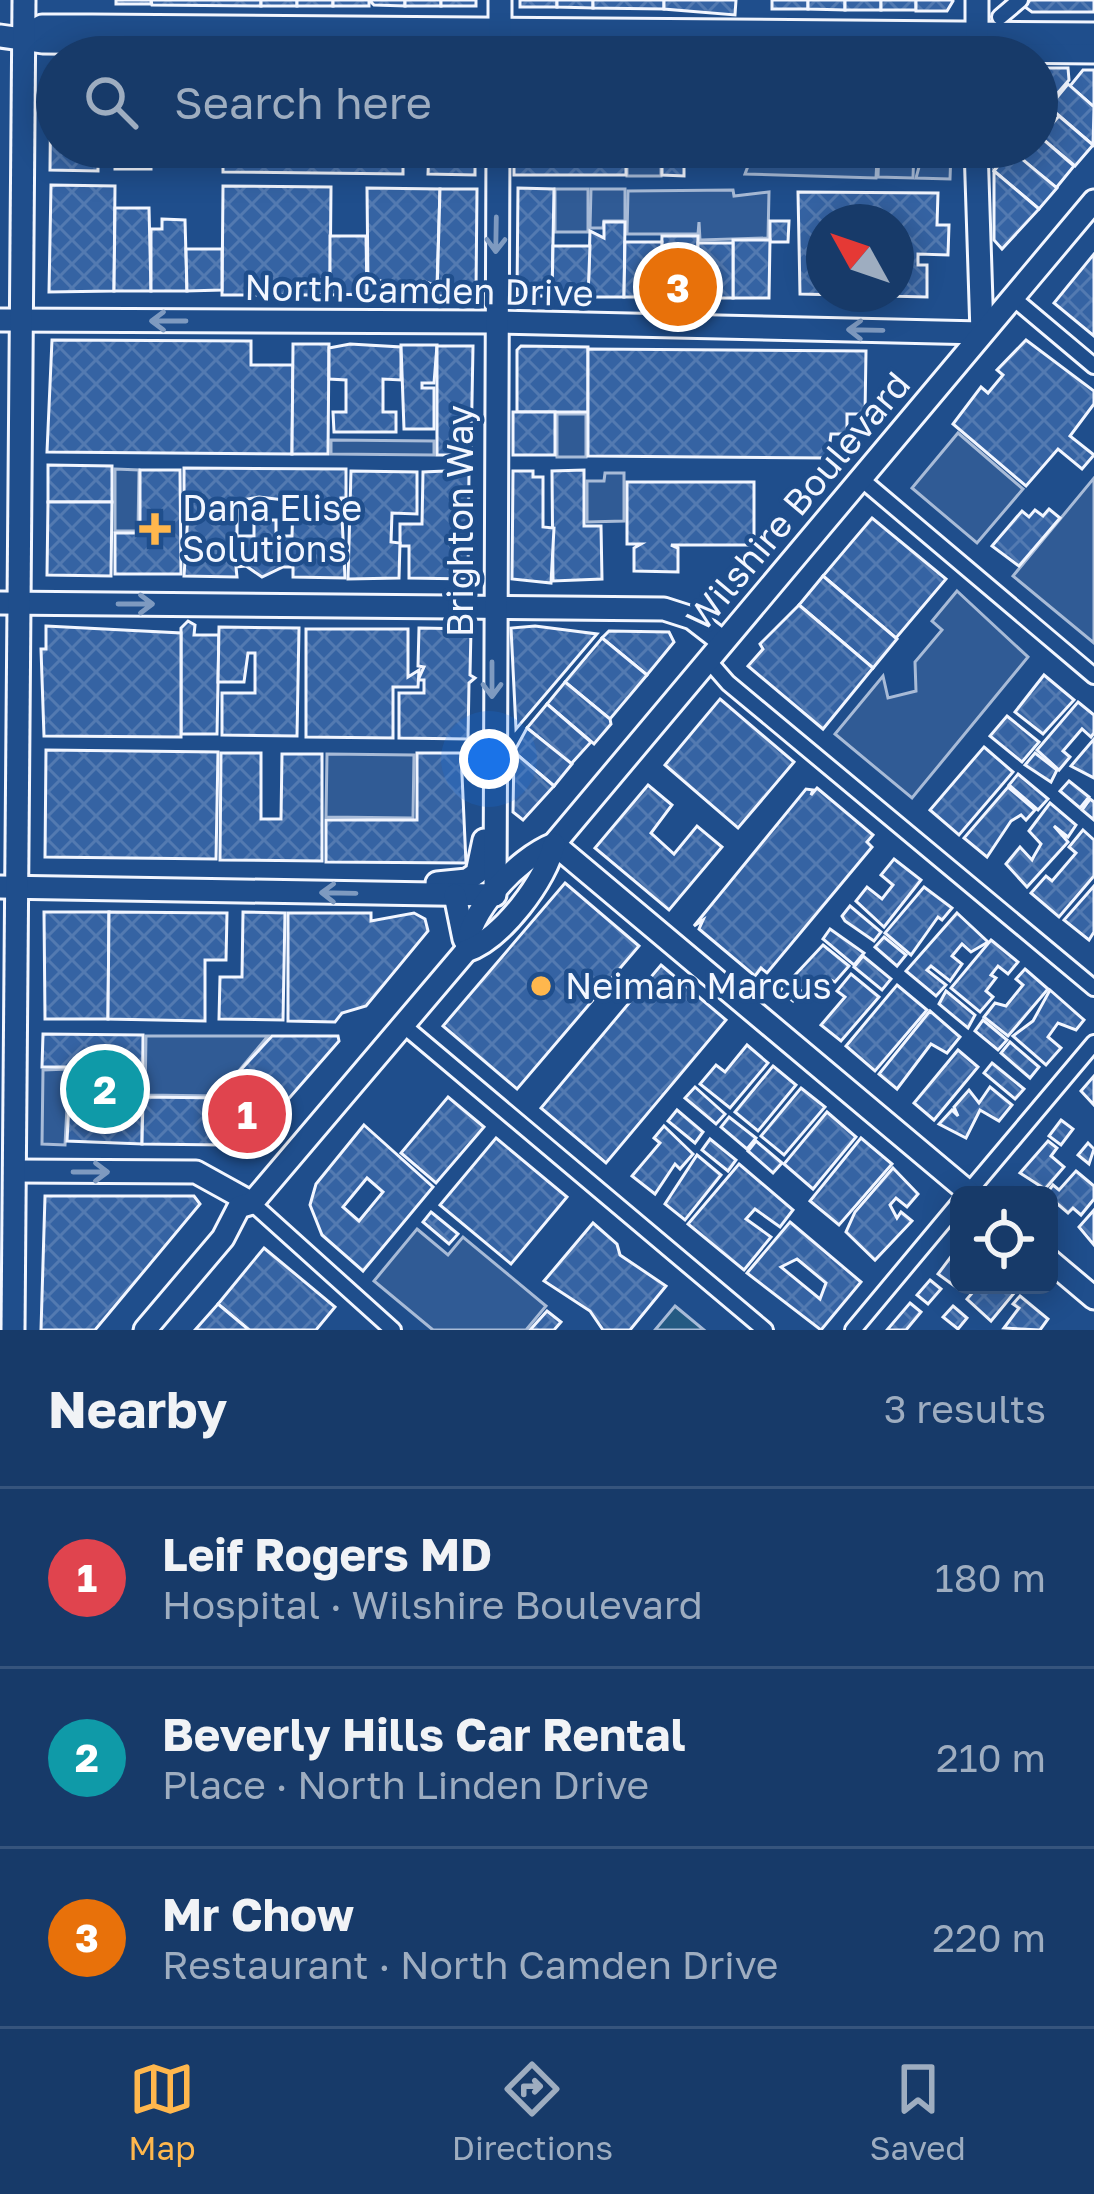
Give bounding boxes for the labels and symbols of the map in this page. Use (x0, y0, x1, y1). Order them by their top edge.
north arrow (806, 204, 914, 312)
one-way arrow (485, 215, 508, 254)
pin: 3 (639, 242, 717, 332)
street label: North Camden Drive (244, 265, 594, 314)
one-way arrow (149, 310, 188, 332)
one-way arrow (846, 319, 885, 342)
street label: Wilshire Boulevard (677, 363, 918, 639)
street label: Brighton Way (438, 405, 481, 637)
place label: Dana Elise Solutions (182, 486, 362, 570)
marker: Dana Elise Solutions (139, 513, 171, 545)
one-way arrow (116, 593, 155, 615)
one-way arrow (481, 660, 504, 699)
your location (459, 729, 519, 789)
one-way arrow (319, 882, 358, 904)
place label: Neiman Marcus (565, 964, 832, 1007)
marker: Neiman Marcus (528, 973, 554, 999)
pin: 2 (66, 1044, 144, 1134)
pin: 1 (208, 1069, 286, 1159)
one-way arrow (71, 1160, 110, 1183)

